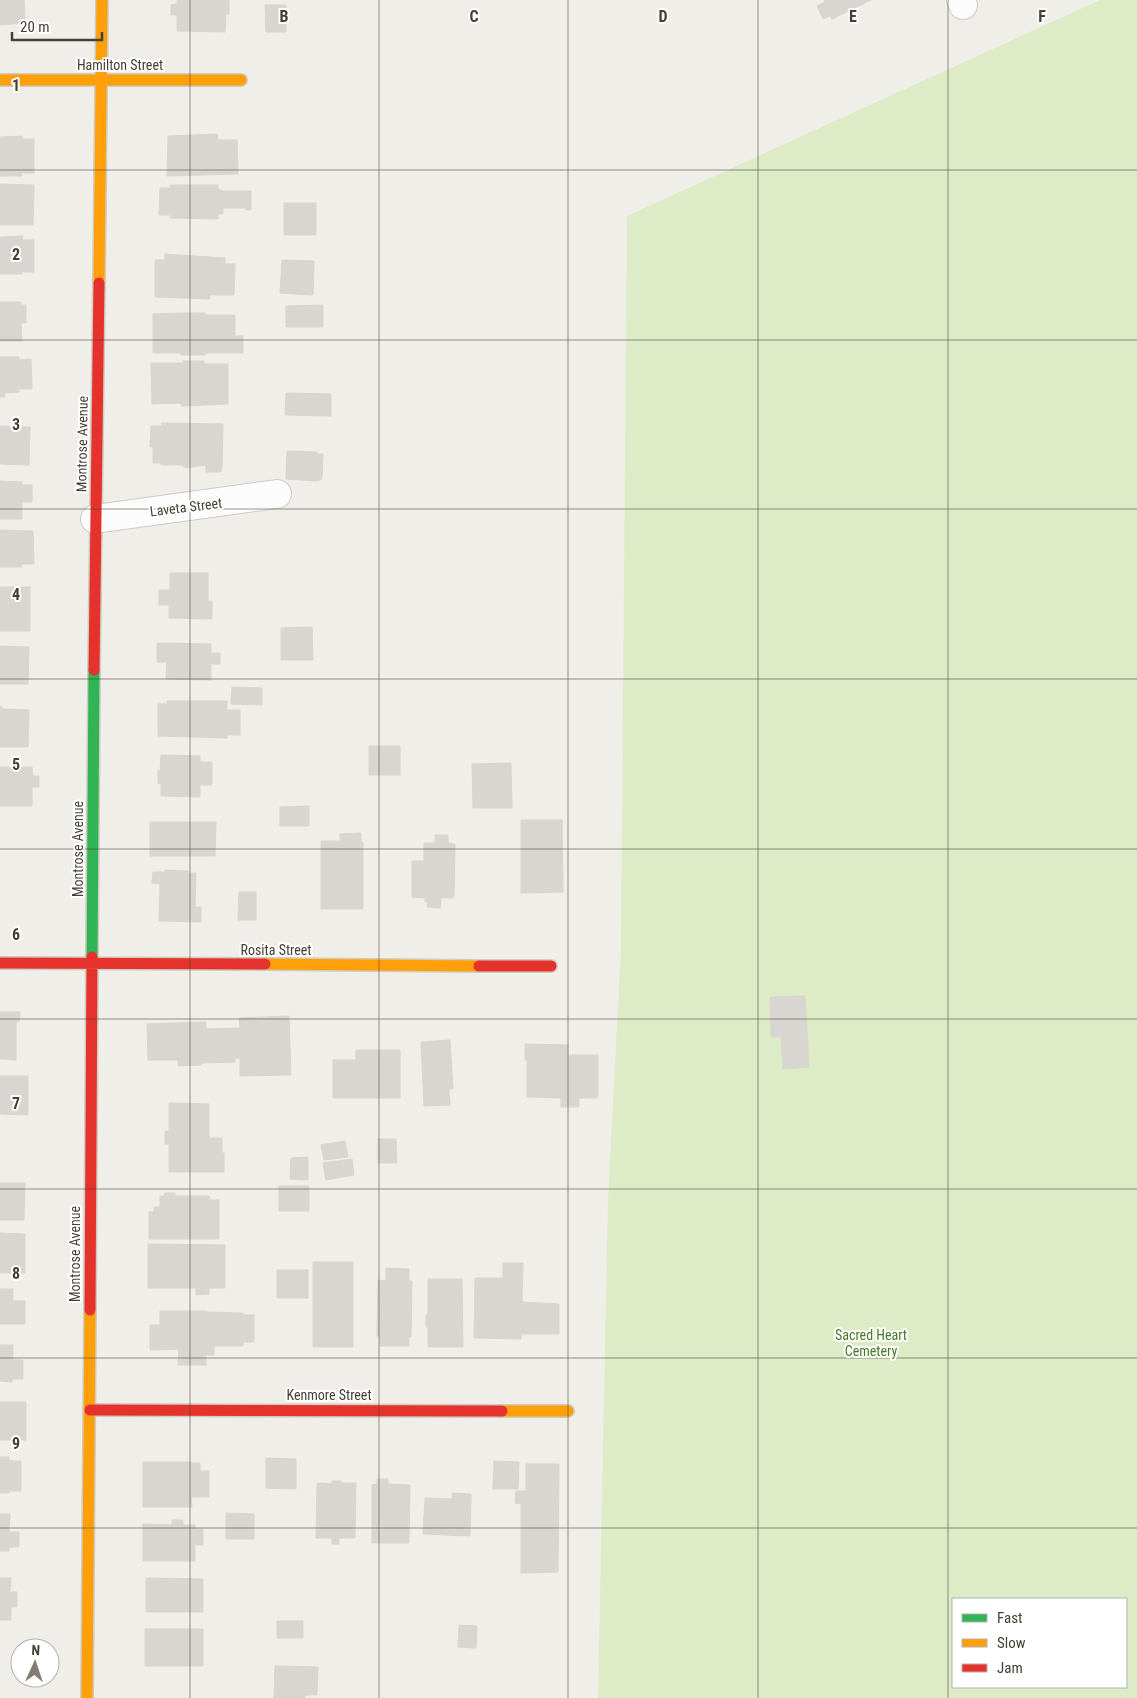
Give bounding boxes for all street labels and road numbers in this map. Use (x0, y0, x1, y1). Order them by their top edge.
street label: Hamilton Street (77, 57, 163, 73)
street label: Montrose Avenue (73, 395, 91, 492)
street label: Laveta Street (149, 495, 223, 519)
street label: Montrose Avenue (70, 800, 86, 897)
street label: Rosita Street (241, 942, 311, 958)
street label: Montrose Avenue (67, 1205, 83, 1302)
street label: Kenmore Street (286, 1387, 372, 1403)

